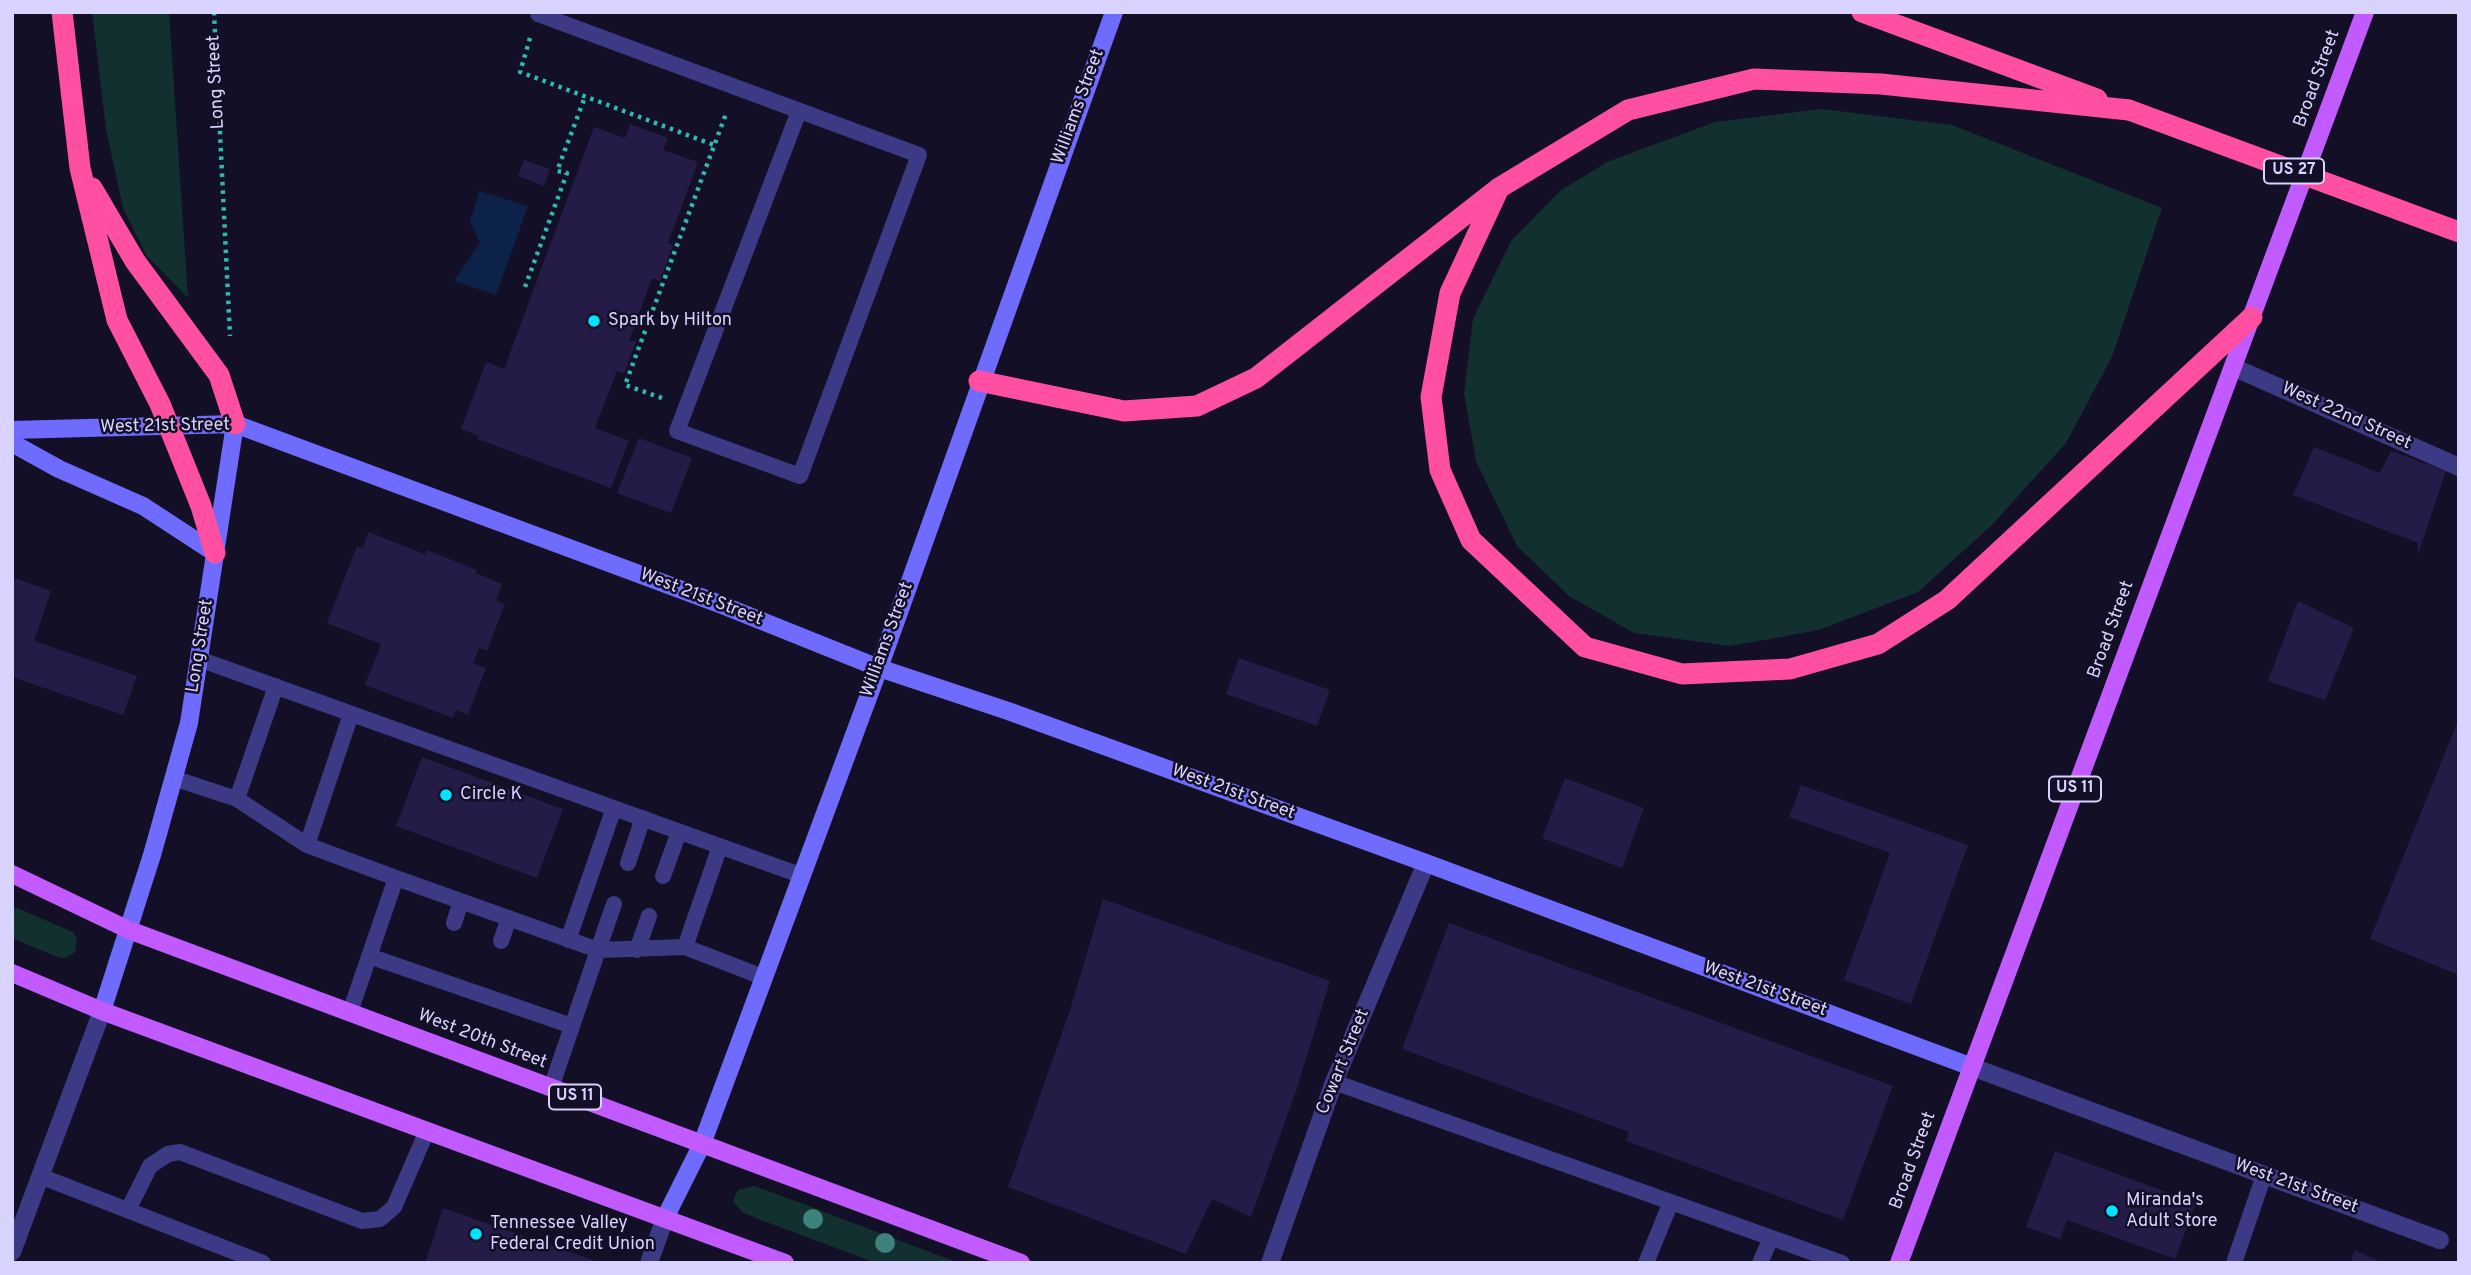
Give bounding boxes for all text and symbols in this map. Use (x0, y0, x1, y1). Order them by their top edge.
street label: Broad Street (2290, 27, 2346, 131)
street label: Long Street (204, 34, 230, 130)
street label: Williams Street (1048, 47, 1110, 167)
road number: US 27 (2264, 158, 2324, 183)
place label: Spark by Hilton (608, 310, 732, 332)
marker: Spark by Hilton (586, 313, 602, 329)
street label: West 22nd Street (2278, 379, 2414, 455)
street label: West 21st Street (100, 415, 230, 439)
street label: West 21st Street (637, 565, 765, 631)
street label: Broad Street (2084, 578, 2140, 682)
street label: Williams Street (857, 580, 919, 700)
street label: Long Street (183, 598, 219, 694)
street label: West 21st Street (1168, 761, 1298, 825)
road number: US 11 (2049, 776, 2101, 802)
place label: Circle K (460, 784, 522, 806)
marker: Circle K (438, 787, 454, 803)
street label: West 21st Street (1700, 958, 1830, 1022)
street label: West 20th Street (414, 1005, 550, 1075)
street label: Cowart Street (1313, 1006, 1375, 1118)
road number: US 11 (549, 1084, 601, 1110)
street label: Broad Street (1886, 1109, 1942, 1213)
street label: West 21st Street (2231, 1155, 2361, 1219)
place label: Miranda's Adult Store (2126, 1190, 2217, 1232)
marker: Miranda's Adult Store (2104, 1203, 2120, 1219)
place label: Tennessee Valley Federal Credit Union (490, 1213, 655, 1256)
marker: Tennessee Valley Federal Credit Union (468, 1226, 484, 1242)

